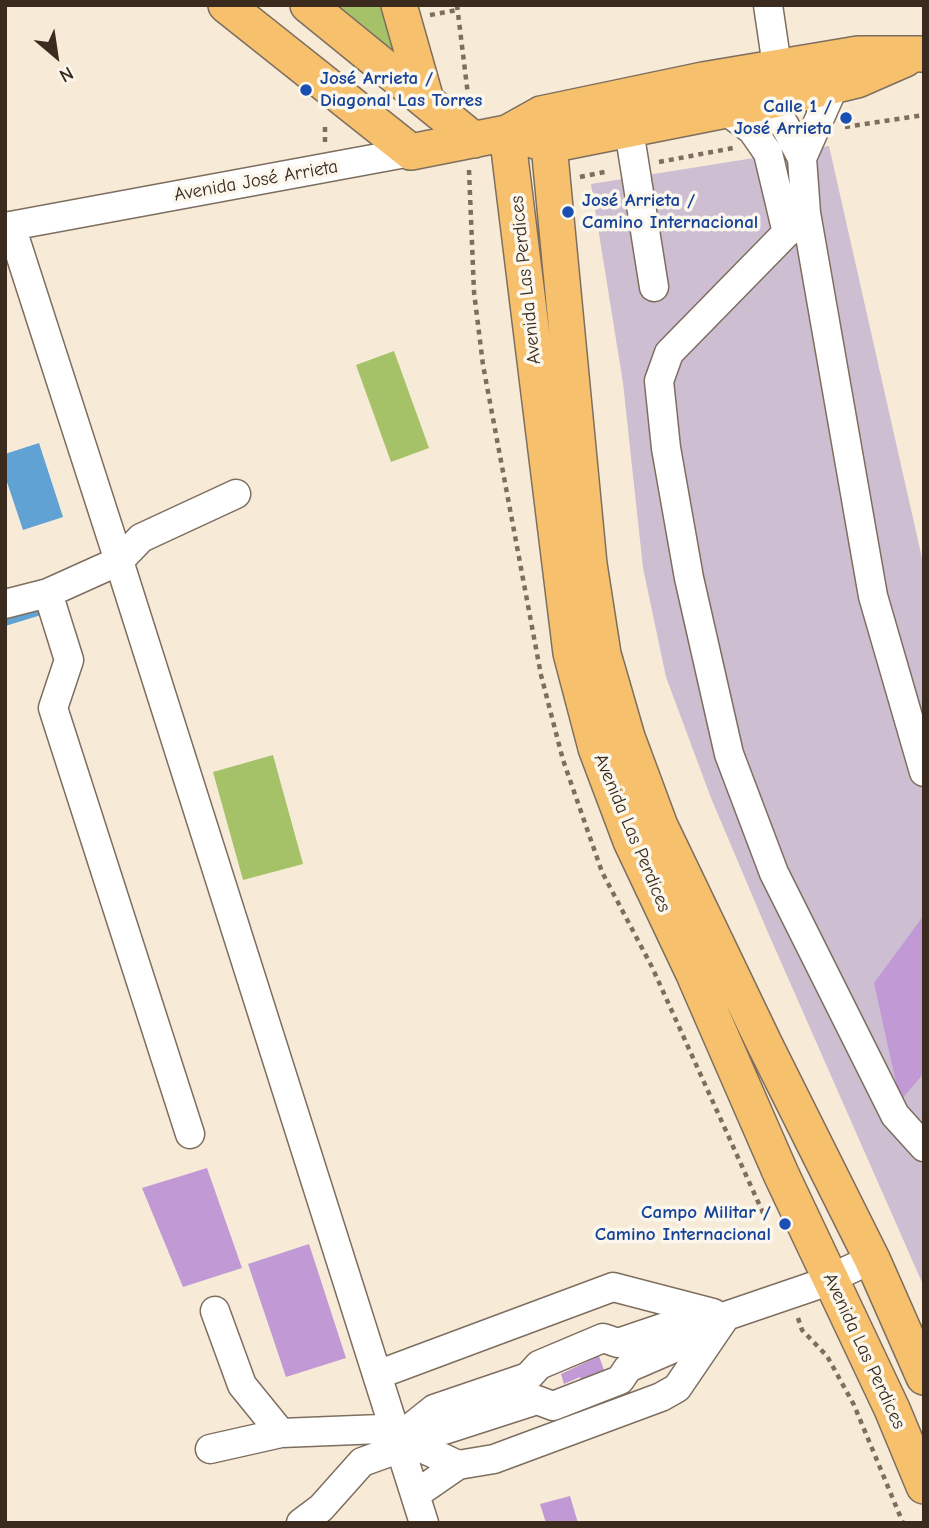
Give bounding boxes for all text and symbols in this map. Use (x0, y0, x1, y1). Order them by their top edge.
north arrow (21, 21, 91, 91)
text: N (55, 62, 77, 87)
place label: José Arrieta / Diagonal Las Torres (320, 68, 482, 112)
marker: José Arrieta / Diagonal Las Torres (298, 82, 314, 98)
place label: Calle 1 / José Arrieta (734, 96, 832, 140)
marker: Calle 1 / José Arrieta (838, 110, 854, 126)
street label: Avenida José Arrieta (172, 155, 340, 207)
place label: José Arrieta / Camino Internacional (582, 190, 758, 234)
street label: Avenida Las Perdices (506, 194, 546, 366)
marker: José Arrieta / Camino Internacional (560, 204, 576, 220)
street label: Avenida Las Perdices (588, 750, 676, 916)
place label: Campo Militar / Camino Internacional (595, 1202, 771, 1246)
marker: Campo Militar / Camino Internacional (777, 1216, 793, 1232)
street label: Avenida Las Perdices (818, 1269, 910, 1433)

